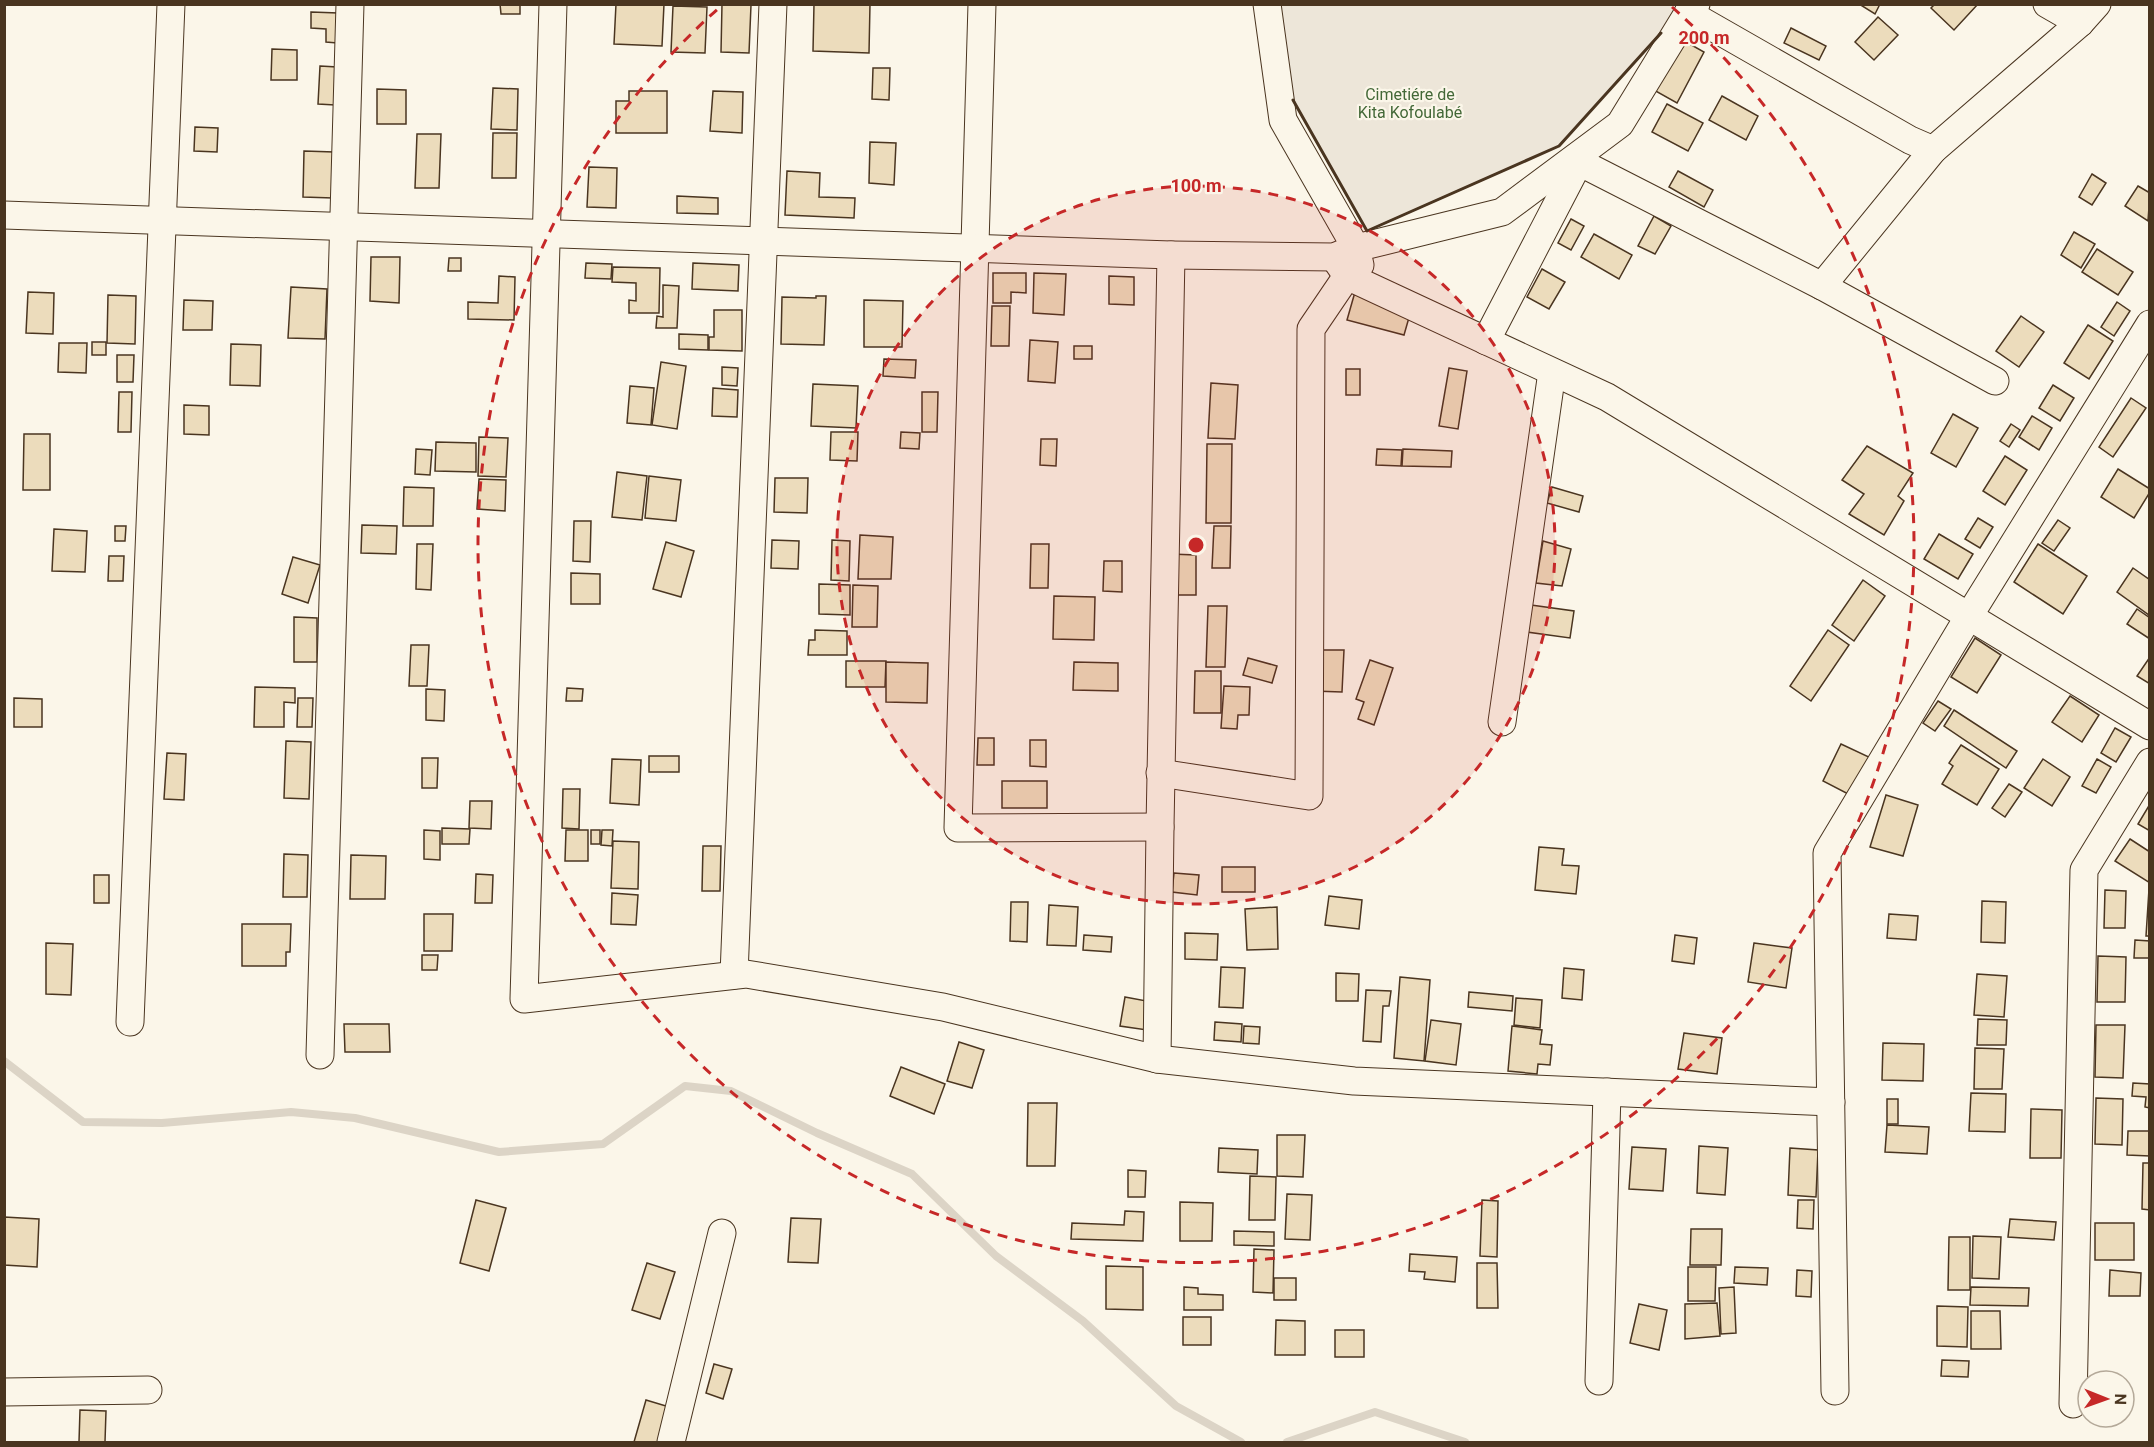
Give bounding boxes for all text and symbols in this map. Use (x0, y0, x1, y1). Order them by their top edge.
text: 200 m (1678, 27, 1730, 48)
park label: Cimetiére de Kita Kofoulabé (1358, 85, 1462, 122)
text: 100 m (1170, 175, 1222, 196)
centre of rings (1186, 535, 1206, 555)
north arrow (2076, 1369, 2136, 1429)
text: N (2111, 1393, 2130, 1405)

